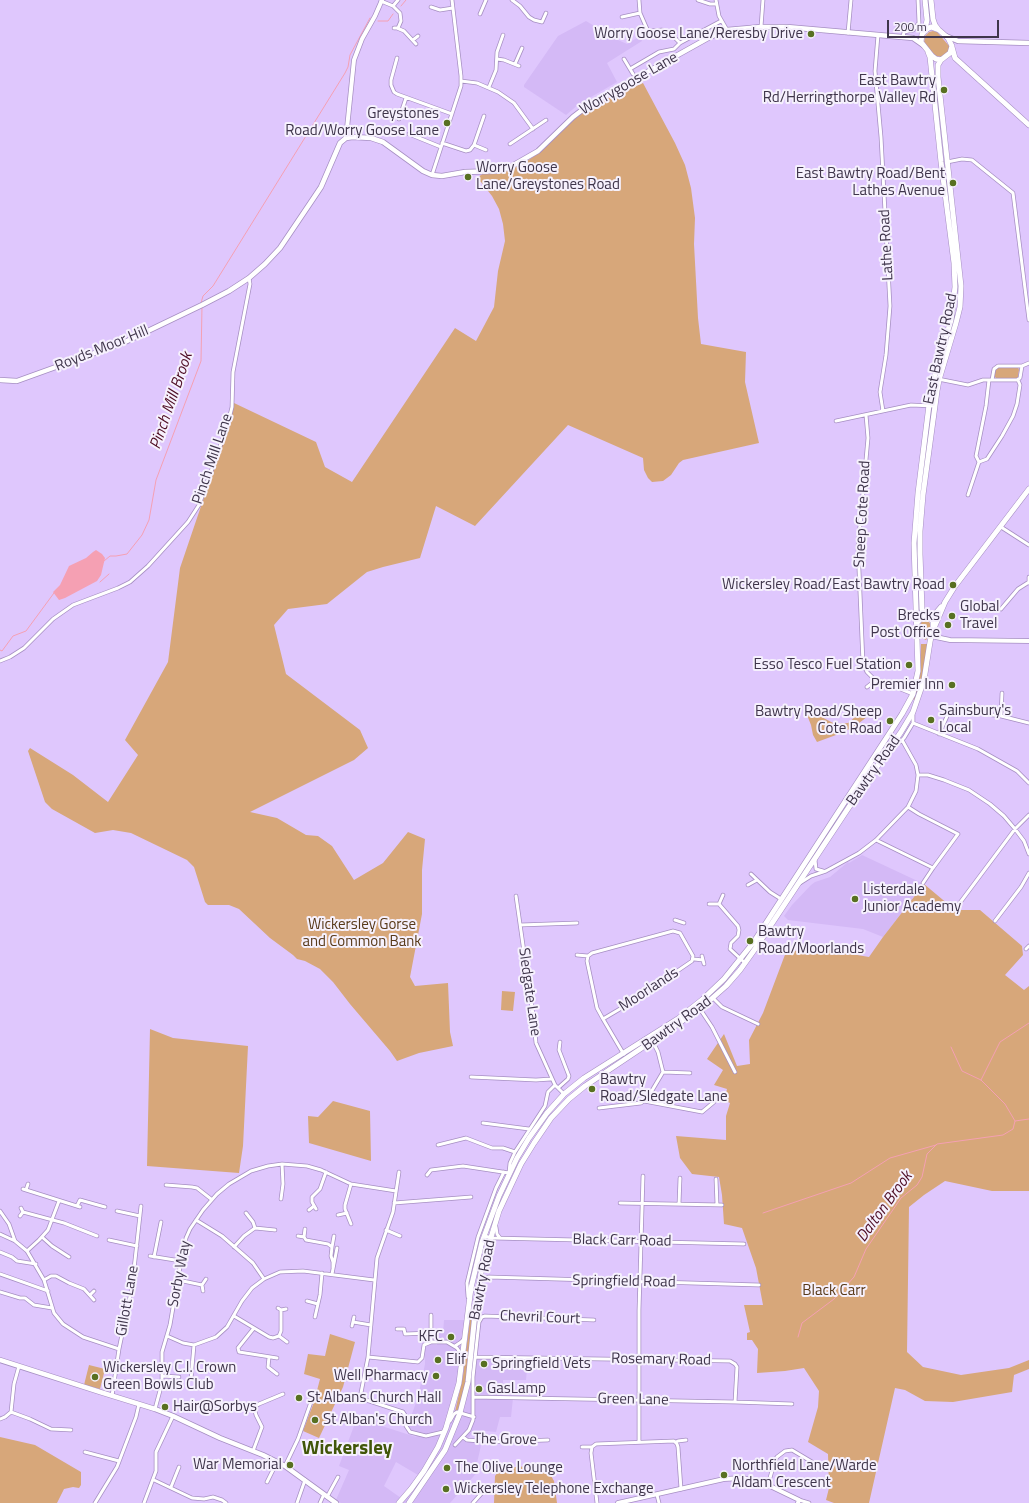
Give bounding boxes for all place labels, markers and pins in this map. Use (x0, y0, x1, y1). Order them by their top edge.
place label: Worry Goose Lane/Reresby Drive (594, 25, 803, 43)
marker: Worry Goose Lane/Reresby Drive (806, 29, 816, 39)
place label: East Bawtry Rd/Herringthorpe Valley Rd (763, 72, 936, 107)
marker: East Bawtry Rd/Herringthorpe Valley Rd (939, 85, 949, 95)
place label: Greystones Road/Worry Goose Lane (285, 105, 439, 140)
marker: Greystones Road/Worry Goose Lane (442, 118, 452, 128)
place label: Worry Goose Lane/Greystones Road (476, 159, 620, 194)
place label: East Bawtry Road/Bent Lathes Avenue (796, 165, 945, 200)
marker: Worry Goose Lane/Greystones Road (463, 172, 473, 182)
marker: East Bawtry Road/Bent Lathes Avenue (948, 178, 958, 188)
place label: Wickersley Road/East Bawtry Road (722, 576, 945, 594)
marker: Wickersley Road/East Bawtry Road (948, 580, 958, 590)
place label: Global Travel (960, 598, 999, 633)
place label: Brecks Post Office (871, 607, 940, 642)
marker: Global Travel (947, 611, 957, 621)
marker: Brecks Post Office (943, 620, 953, 630)
place label: Esso Tesco Fuel Station (754, 656, 901, 674)
marker: Esso Tesco Fuel Station (904, 660, 914, 670)
place label: Premier Inn (871, 676, 944, 694)
marker: Premier Inn (947, 680, 957, 690)
place label: Sainsbury's Local (939, 702, 1011, 737)
place label: Bawtry Road/Sheep Cote Road (755, 703, 882, 738)
marker: Sainsbury's Local (926, 715, 936, 725)
marker: Bawtry Road/Sheep Cote Road (885, 716, 895, 726)
place label: Listerdale Junior Academy (863, 881, 961, 916)
marker: Listerdale Junior Academy (850, 894, 860, 904)
place label: Bawtry Road/Moorlands (758, 923, 864, 958)
marker: Bawtry Road/Moorlands (745, 936, 755, 946)
place label: Bawtry Road/Sledgate Lane (600, 1071, 727, 1106)
marker: Bawtry Road/Sledgate Lane (587, 1084, 597, 1094)
place label: KFC (419, 1328, 443, 1346)
marker: KFC (446, 1332, 456, 1342)
place label: Elif (446, 1351, 466, 1369)
marker: Elif (433, 1355, 443, 1365)
place label: Springfield Vets (492, 1355, 591, 1373)
place label: Wickersley C.I. Crown Green Bowls Club (103, 1359, 236, 1394)
marker: Springfield Vets (479, 1359, 489, 1369)
place label: Well Pharmacy (334, 1367, 428, 1385)
marker: Well Pharmacy (431, 1371, 441, 1381)
marker: Wickersley C.I. Crown Green Bowls Club (90, 1372, 100, 1382)
place label: GasLamp (487, 1380, 546, 1398)
marker: GasLamp (474, 1384, 484, 1394)
place label: St Albans Church Hall (307, 1389, 441, 1407)
marker: St Albans Church Hall (294, 1393, 304, 1403)
place label: Hair@Sorbys (173, 1398, 257, 1416)
marker: Hair@Sorbys (160, 1402, 170, 1412)
place label: St Alban's Church (323, 1411, 432, 1429)
marker: St Alban's Church (310, 1415, 320, 1425)
place label: War Memorial (193, 1456, 282, 1474)
place label: Northfield Lane/Warde Aldam Crescent (732, 1457, 877, 1492)
place label: The Olive Lounge (455, 1459, 563, 1477)
marker: War Memorial (285, 1460, 295, 1470)
marker: The Olive Lounge (442, 1463, 452, 1473)
marker: Northfield Lane/Warde Aldam Crescent (719, 1470, 729, 1480)
place label: Wickersley Telephone Exchange (454, 1480, 654, 1498)
marker: Wickersley Telephone Exchange (441, 1484, 451, 1494)

